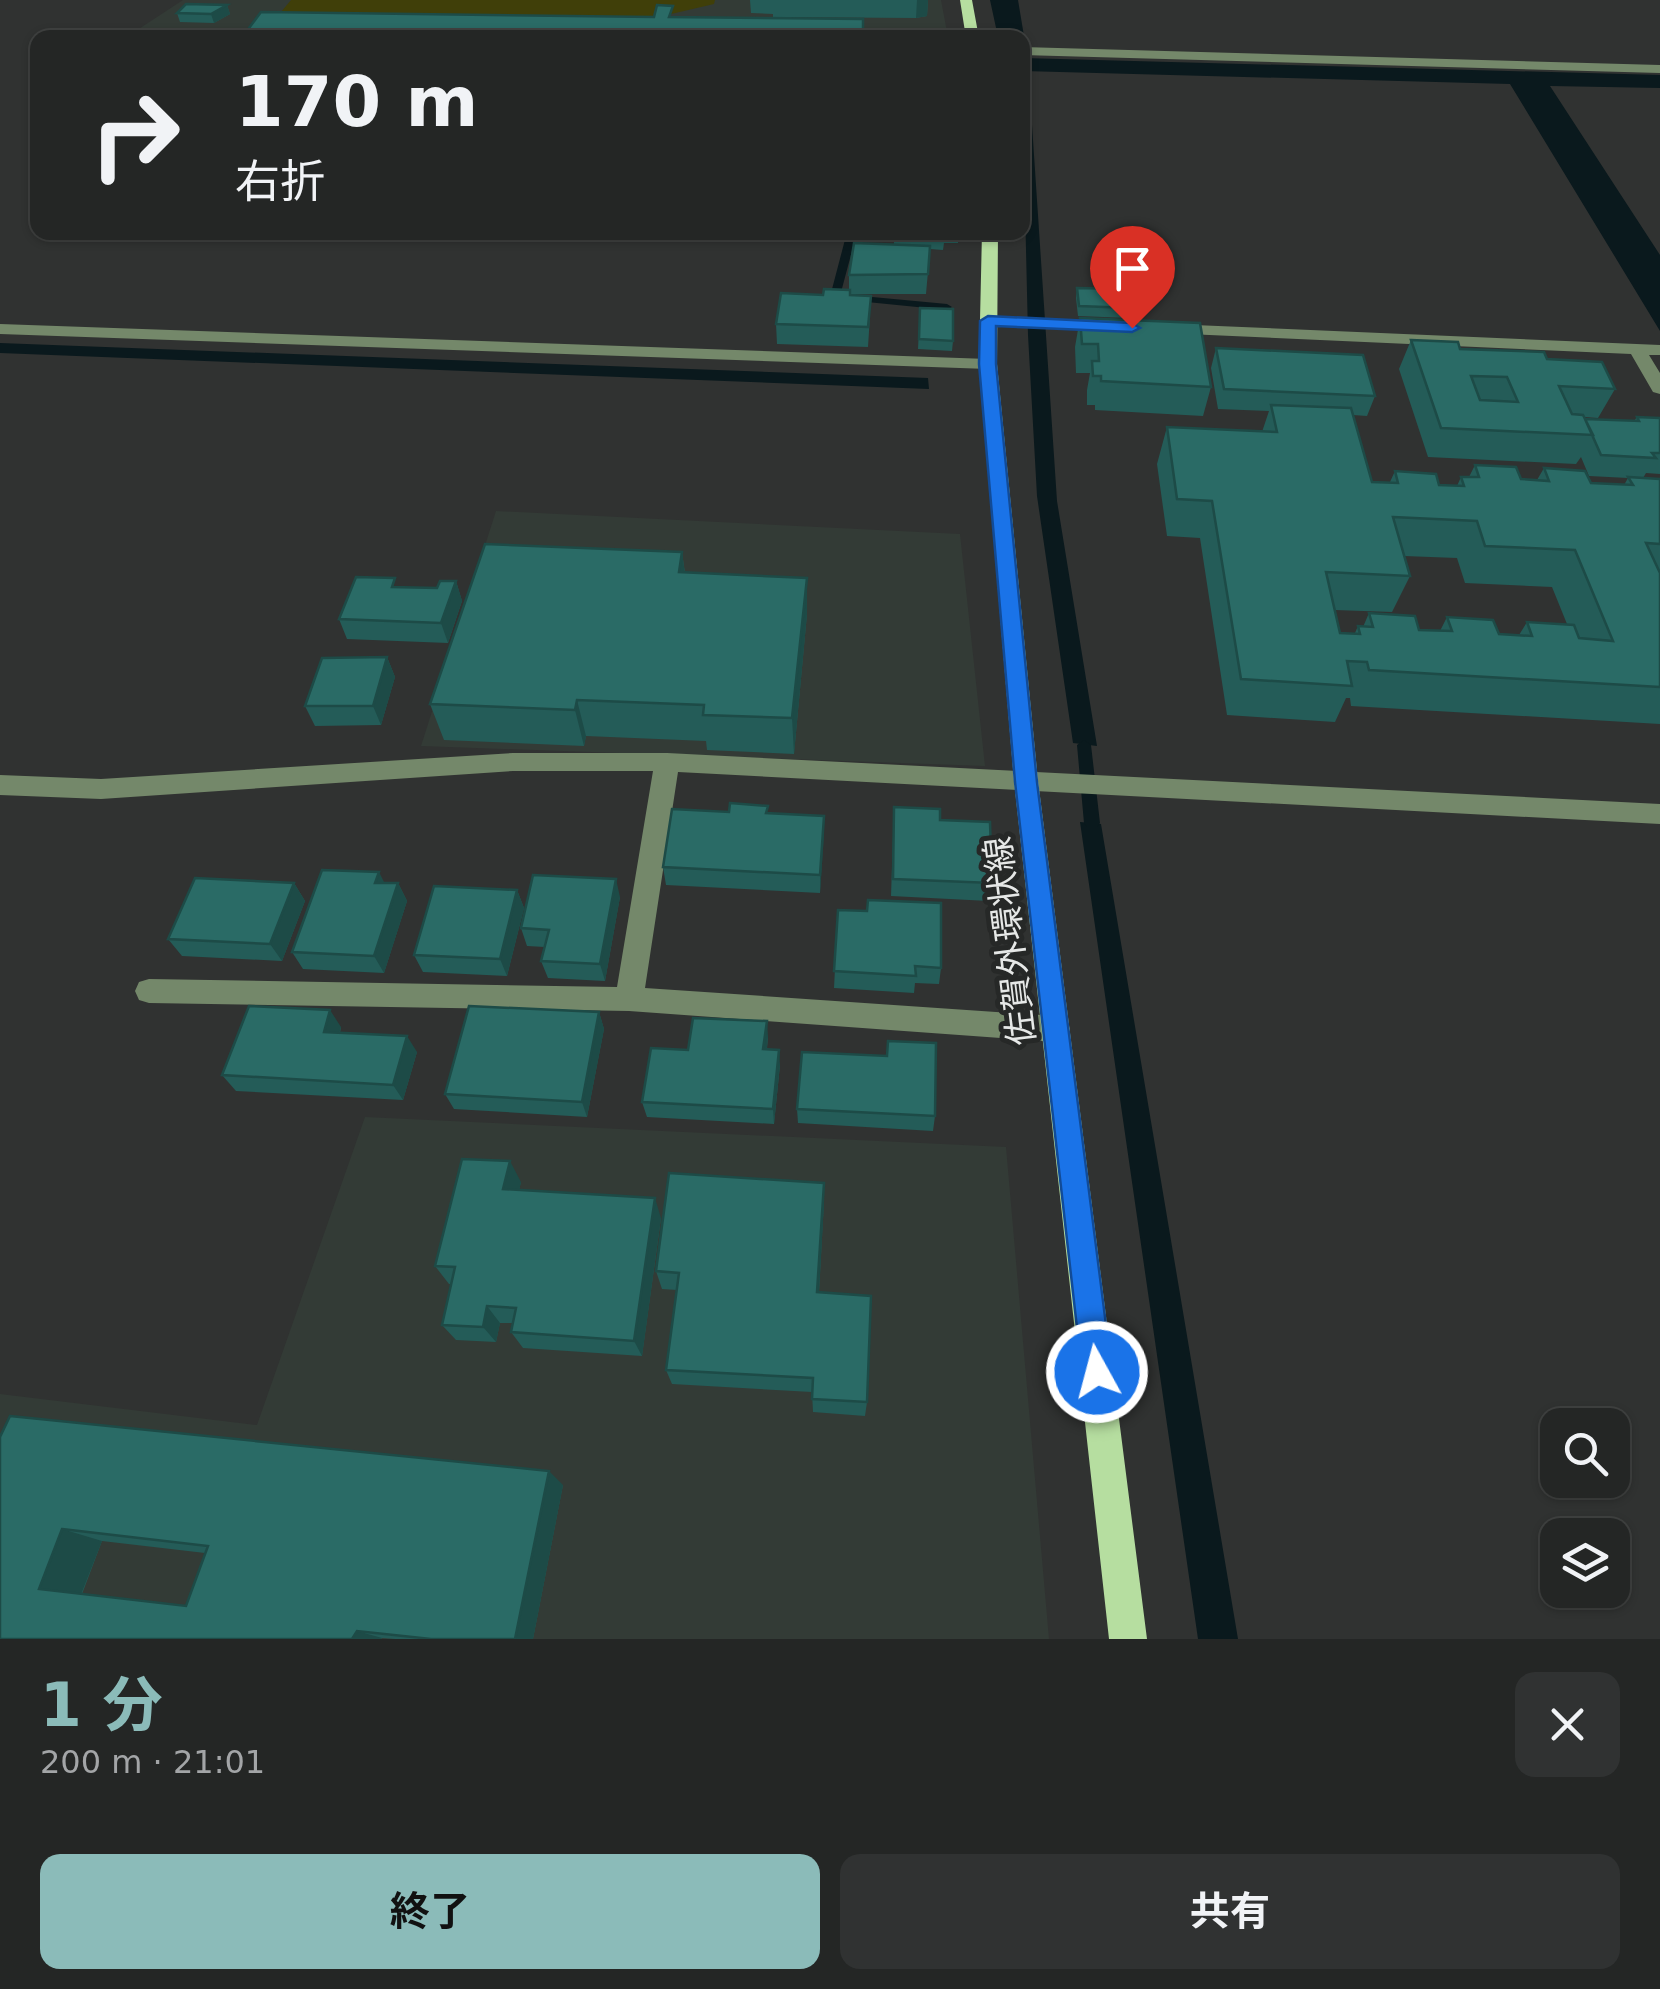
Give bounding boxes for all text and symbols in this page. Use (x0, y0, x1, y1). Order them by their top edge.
text: 170 m (235, 61, 478, 143)
icon: right (70, 70, 200, 200)
text: 右折 (235, 155, 325, 208)
pin (1090, 226, 1175, 329)
icon: arrive (1105, 241, 1160, 296)
street label: 佐賀外環状線 (977, 834, 1043, 1048)
position arrow (1045, 1320, 1149, 1424)
map controls (1540, 1408, 1630, 1608)
button: search (1540, 1408, 1630, 1498)
button: layers (1540, 1518, 1630, 1608)
text: 1 分 (40, 1670, 163, 1740)
button: close (1515, 1672, 1620, 1777)
text: 200 m · 21:01 (40, 1743, 265, 1781)
button: 終了 (40, 1854, 820, 1969)
button: 共有 (840, 1854, 1620, 1969)

